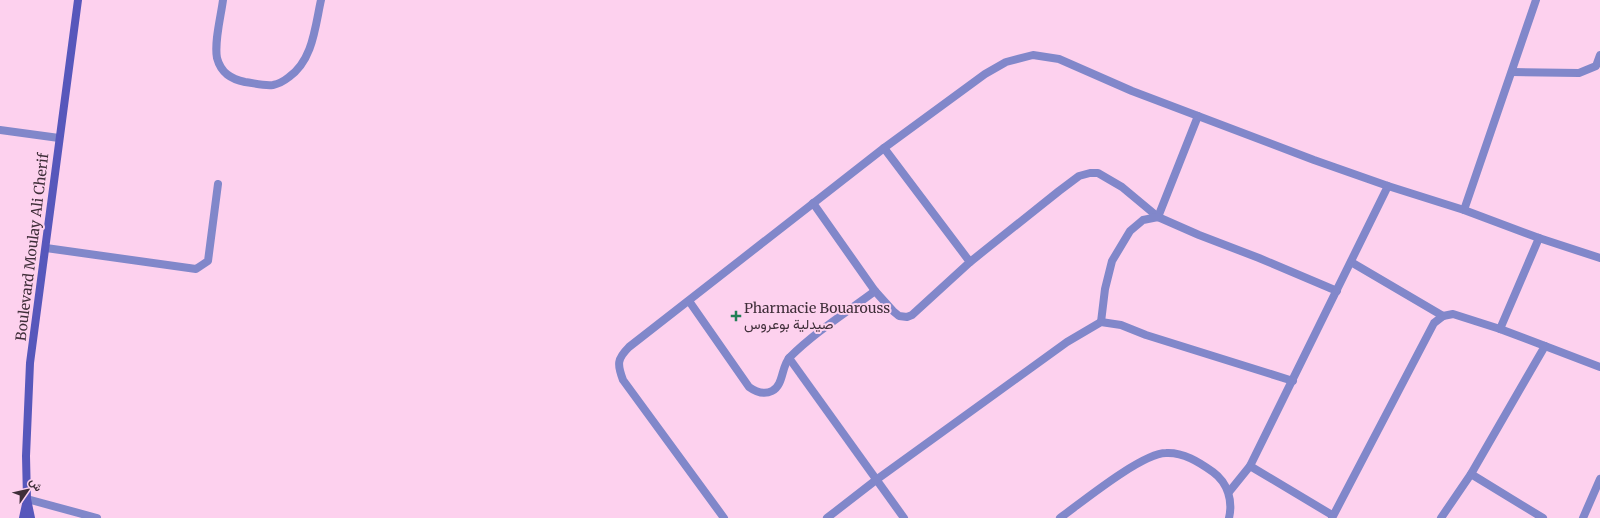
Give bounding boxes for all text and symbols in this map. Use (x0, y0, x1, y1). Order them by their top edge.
street label: Boulevard Moulay Ali Cherif (12, 151, 53, 342)
place label: Pharmacie Bouarouss صيدلية بوعروس (744, 299, 890, 333)
marker: Pharmacie Bouarouss صيدلية بوعروس (731, 311, 741, 321)
north arrow (8, 470, 48, 510)
text: ش (27, 475, 46, 494)

